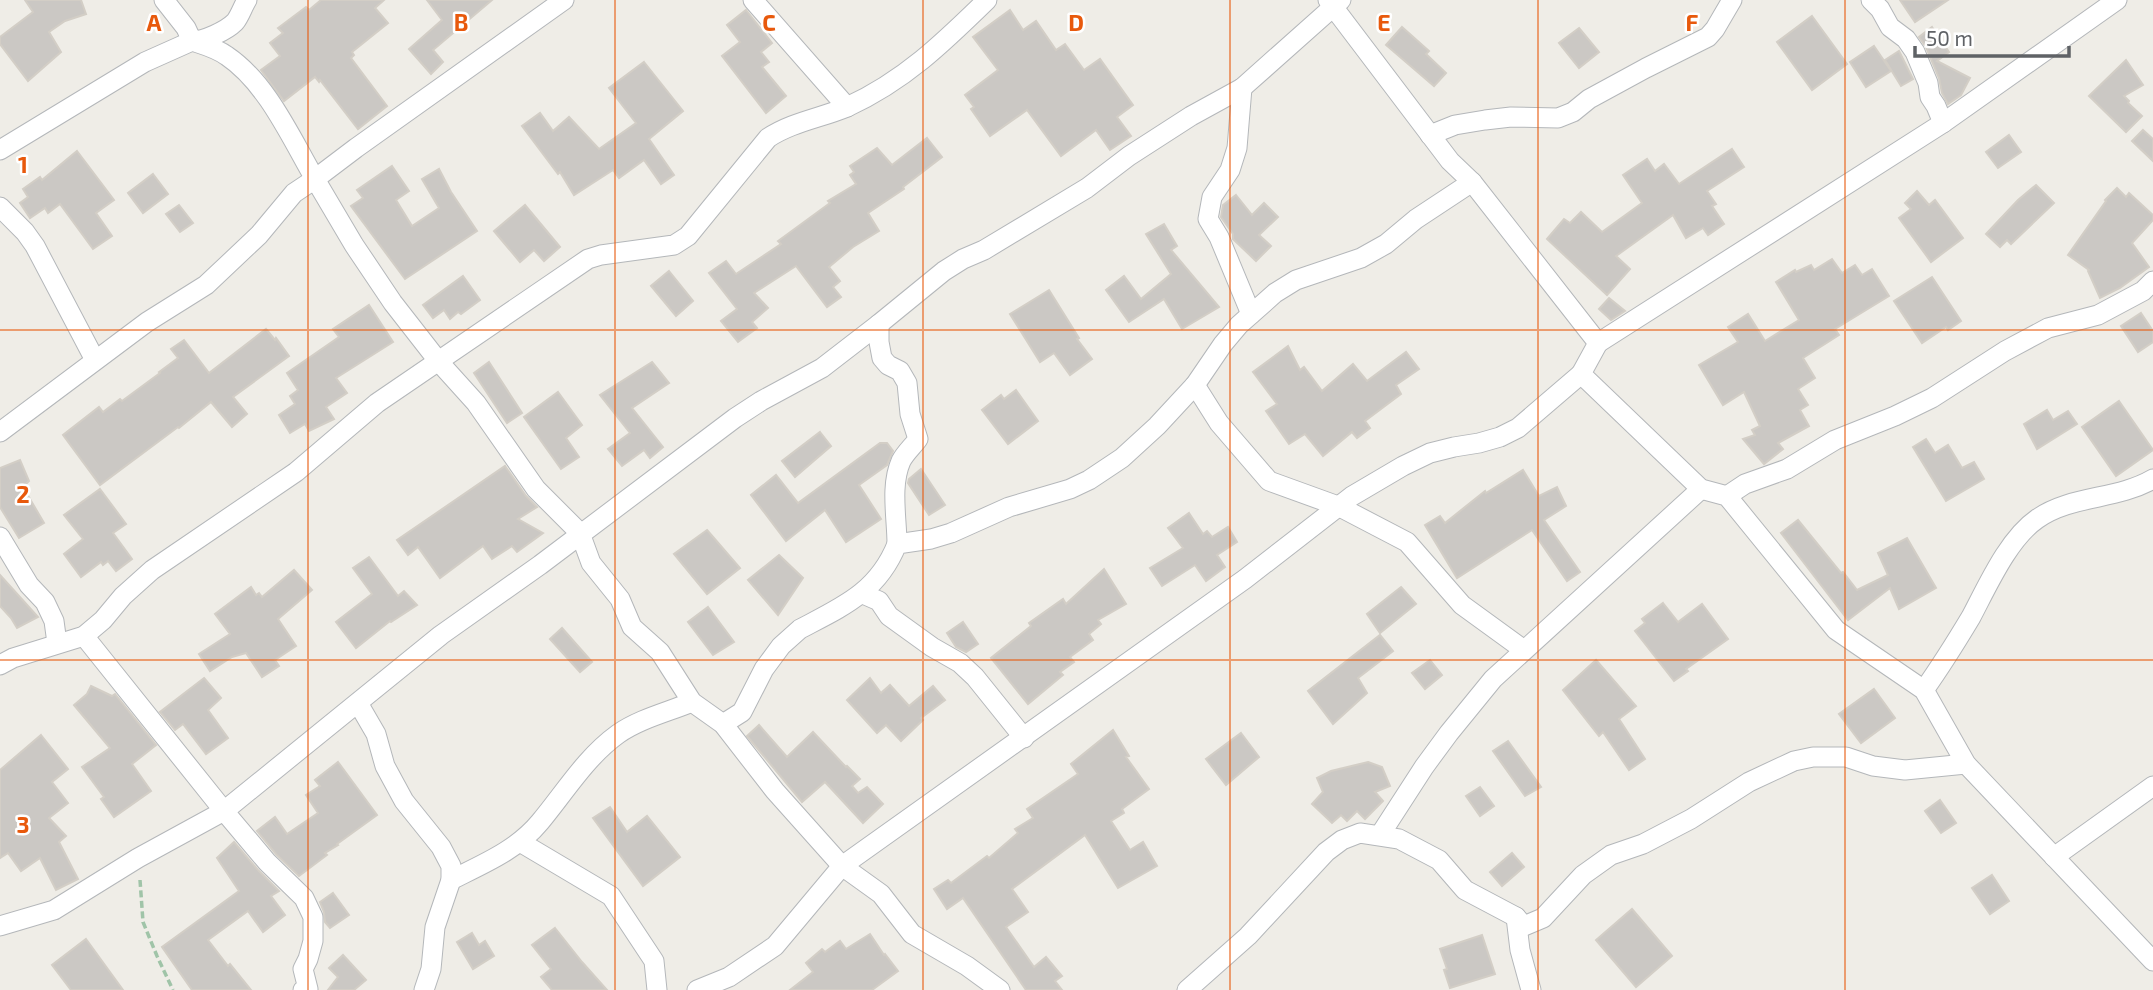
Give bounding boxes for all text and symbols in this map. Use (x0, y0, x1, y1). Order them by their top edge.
text: A (146, 8, 162, 36)
text: B (454, 8, 468, 36)
text: C (762, 8, 776, 36)
text: D (1068, 8, 1084, 36)
text: E (1377, 8, 1391, 36)
text: F (1686, 8, 1699, 36)
scale bar (1915, 14, 2069, 58)
text: 50 m (1926, 25, 1973, 50)
text: 1 (18, 150, 28, 178)
text: 2 (16, 480, 30, 508)
text: 3 (16, 810, 30, 838)

